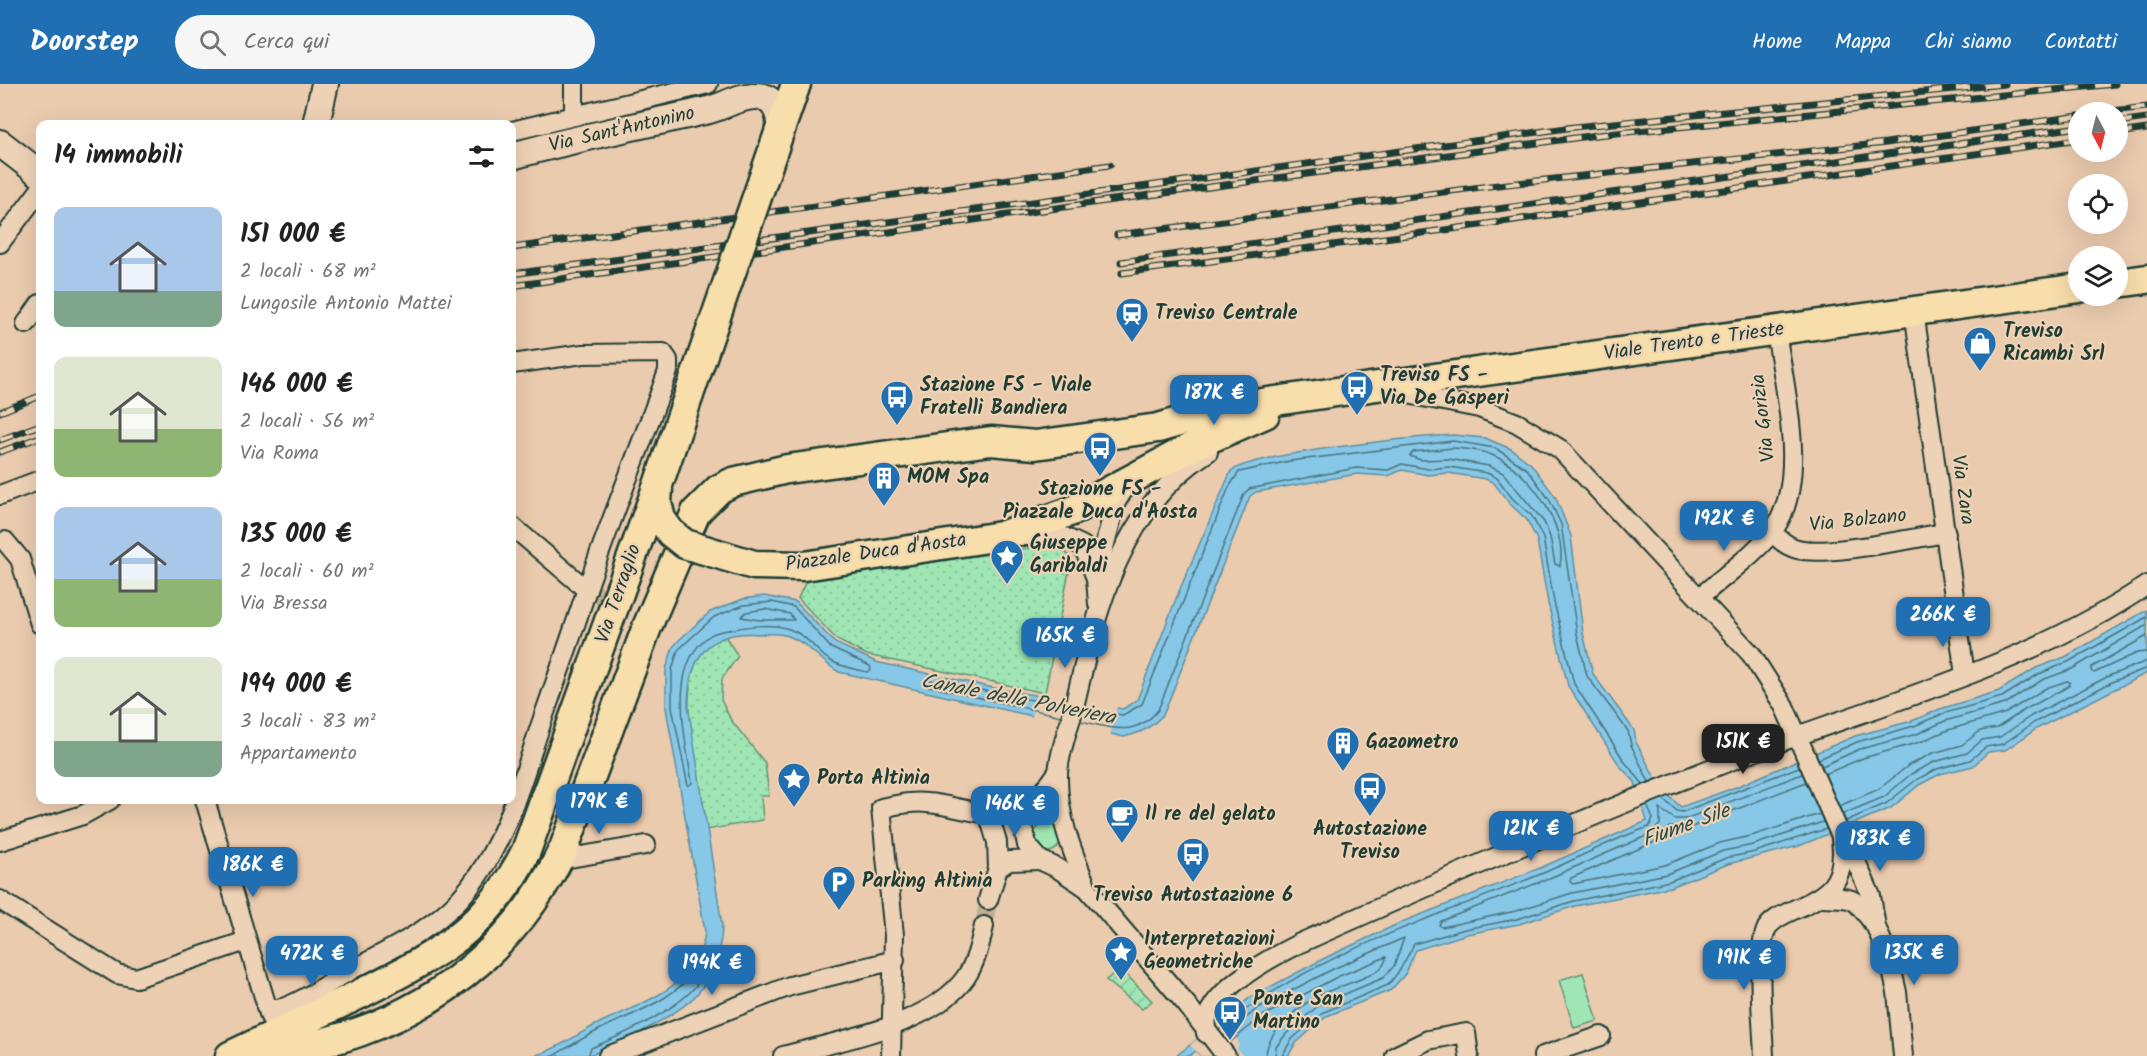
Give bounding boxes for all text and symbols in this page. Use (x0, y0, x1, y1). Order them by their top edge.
search box (175, 15, 595, 69)
text: Doorstep (30, 20, 139, 65)
text: Cerca qui (244, 25, 329, 60)
icon: search (196, 26, 229, 59)
text: Home (1752, 26, 1802, 59)
text: Mappa (1835, 26, 1891, 59)
text: Chi siamo (1924, 26, 2011, 59)
text: Contatti (2044, 26, 2117, 59)
street label: Via Sant'Antonino (546, 98, 698, 162)
north arrow (2068, 102, 2128, 162)
map controls (2068, 102, 2128, 306)
text: 14 immobili (54, 135, 182, 177)
icon: filters (465, 140, 498, 173)
button: locate (2068, 174, 2128, 234)
text: 151 000 € (240, 214, 345, 256)
icon: home (102, 231, 174, 303)
button: layers (2068, 246, 2128, 306)
text: 2 locali · 68 m² (240, 256, 376, 288)
text: Lungosile Antonio Mattei (240, 288, 451, 320)
station icon: Treviso Centrale (1114, 296, 1150, 343)
place label: Treviso Centrale (1155, 298, 1298, 330)
street label: Viale Trento e Trieste (1602, 313, 1786, 371)
place label: Treviso Ricambi Srl (2003, 316, 2105, 371)
shop icon: Treviso Ricambi Srl (1962, 325, 1998, 372)
place label: Treviso FS - Via De Gasperi (1380, 360, 1510, 415)
text: 146 000 € (240, 364, 353, 406)
bus stop icon: Treviso FS - Via De Gasperi (1339, 369, 1375, 416)
place label: Stazione FS - Viale Fratelli Bandiera (920, 370, 1092, 425)
street label: Via Gorizia (1743, 372, 1785, 464)
pin: 187K € (1165, 375, 1263, 426)
text: 187K € (1184, 378, 1244, 410)
bus stop icon: Stazione FS - Viale Fratelli Bandiera (879, 379, 915, 426)
icon: home (102, 381, 174, 453)
text: 2 locali · 56 m² (240, 406, 374, 438)
bus stop icon: Stazione FS - Piazzale Duca d'Aosta (1082, 430, 1118, 477)
text: Via Roma (240, 438, 319, 470)
street label: Via Zara (1941, 453, 1983, 527)
building icon: MOM Spa (866, 460, 902, 507)
place label: MOM Spa (907, 462, 989, 494)
place label: Stazione FS - Piazzale Duca d'Aosta (1003, 474, 1197, 529)
street label: Via Bolzano (1808, 500, 1908, 542)
pin: 192K € (1675, 501, 1773, 552)
text: 192K € (1694, 504, 1754, 536)
text: 135 000 € (240, 514, 352, 556)
street label: Piazzale Duca d'Aosta (783, 524, 969, 582)
place label: Giuseppe Garibaldi (1030, 528, 1108, 583)
icon: home (102, 531, 174, 603)
place icon: Giuseppe Garibaldi (989, 538, 1025, 585)
street label: Via Terraglio (587, 540, 651, 648)
text: 2 locali · 60 m² (240, 556, 374, 588)
text: Via Bressa (240, 588, 328, 620)
pin: 266K € (1894, 597, 1992, 648)
text: 266K € (1910, 600, 1976, 632)
pin: 165K € (1016, 618, 1114, 669)
text: 165K € (1035, 621, 1095, 653)
text: 194 000 € (240, 664, 352, 706)
water label: Canale della Polveriera (918, 665, 1119, 735)
icon: home (102, 681, 174, 753)
text: 3 locali · 83 m² (240, 706, 376, 738)
pin: 151K € (1694, 724, 1792, 775)
building icon: Gazometro (1325, 725, 1361, 772)
place label: Gazometro (1366, 727, 1458, 759)
text: 151K € (1716, 727, 1770, 759)
text: Appartamento (240, 738, 357, 770)
place icon: Porta Altinia (776, 761, 812, 808)
place label: Porta Altinia (817, 763, 930, 795)
bus stop icon: Autostazione Treviso (1352, 770, 1388, 817)
pin: 179K € (550, 784, 648, 835)
pin: 146K € (966, 786, 1064, 837)
text: 179K € (570, 787, 628, 819)
text: 146K € (985, 789, 1045, 821)
water label: Fiume Sile (1637, 794, 1737, 857)
cafe icon: Il re del gelato (1104, 797, 1140, 844)
place label: Il re del gelato (1145, 799, 1276, 831)
pin: 121K € (1482, 811, 1580, 862)
place label: Autostazione Treviso (1313, 814, 1427, 869)
text: 121K € (1503, 814, 1559, 846)
pin: 183K € (1831, 821, 1929, 872)
text: 183K € (1849, 824, 1911, 856)
bus stop icon: Treviso Autostazione 6 (1175, 836, 1211, 883)
pin: 186K € (204, 847, 302, 898)
text: 186K € (222, 850, 284, 882)
parking icon: Parking Altinia (821, 864, 857, 911)
place label: Parking Altinia (862, 866, 993, 898)
place label: Treviso Autostazione 6 (1093, 880, 1293, 912)
place label: Interpretazioni Geometriche (1144, 924, 1275, 979)
place icon: Interpretazioni Geometriche (1103, 934, 1139, 981)
pin: 135K € (1865, 935, 1963, 986)
pin: 472K € (263, 936, 361, 987)
text: 135K € (1884, 938, 1944, 970)
text: 472K € (280, 939, 344, 971)
pin: 191K € (1695, 940, 1793, 991)
text: 191K € (1717, 943, 1771, 975)
pin: 194K € (663, 945, 761, 996)
text: 194K € (682, 948, 742, 980)
place label: Ponte San Martino (1253, 984, 1343, 1039)
bus stop icon: Ponte San Martino (1212, 994, 1248, 1041)

